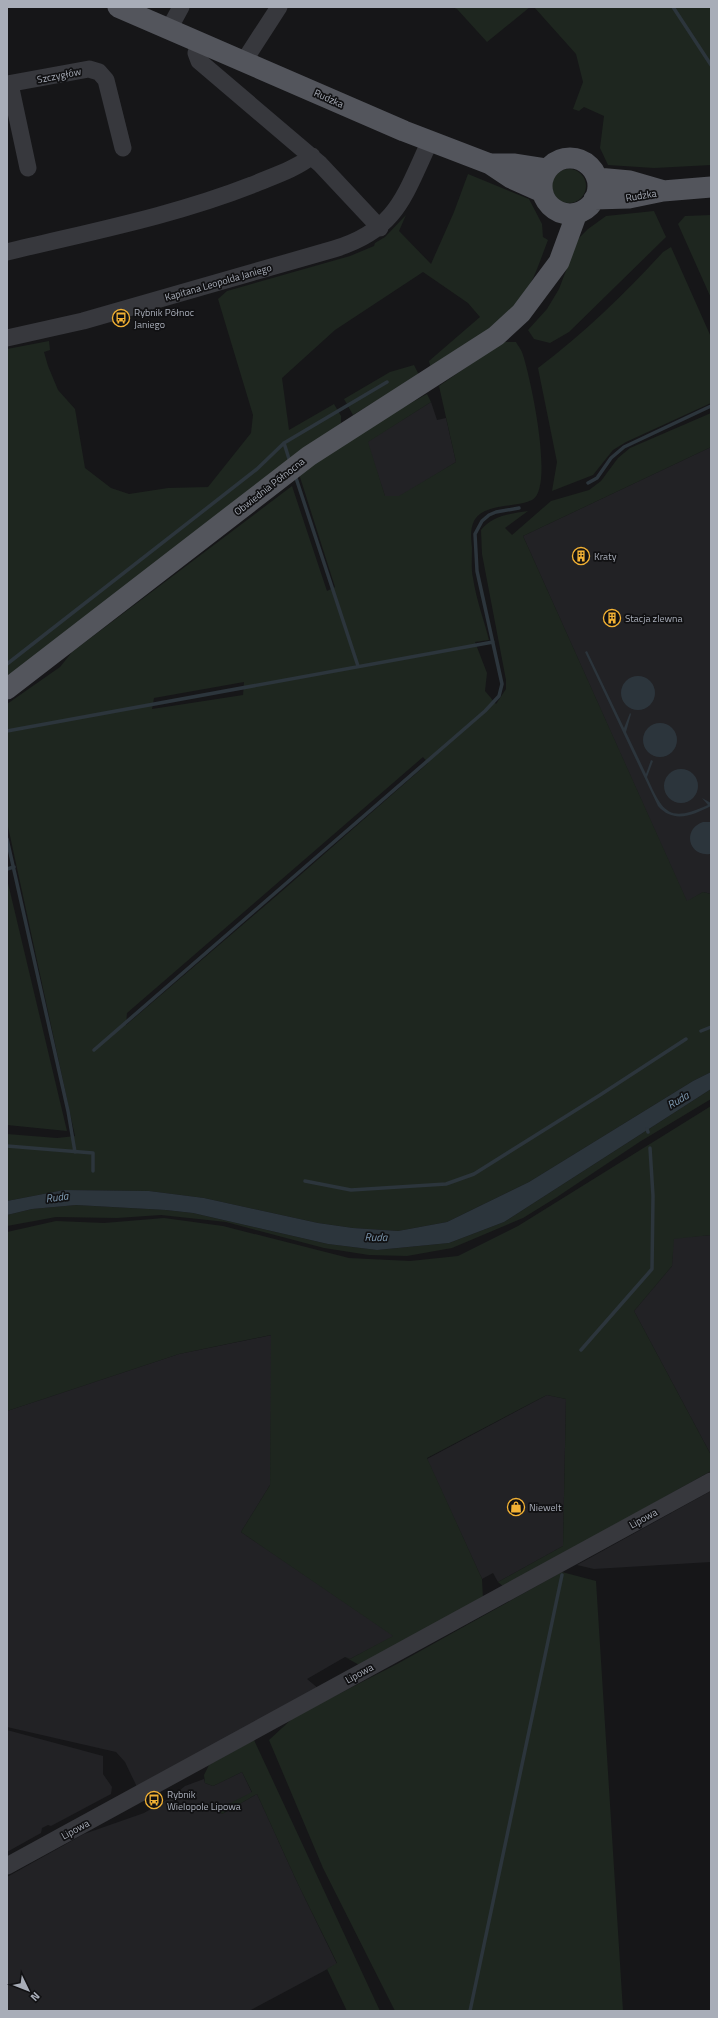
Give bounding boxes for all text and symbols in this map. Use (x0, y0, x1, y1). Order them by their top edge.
street label: Szczygłów (36, 64, 83, 87)
street label: Rudzka (312, 85, 346, 112)
street label: Rudzka (625, 186, 658, 205)
street label: Kapitana Leopolda Janiego (163, 260, 273, 305)
place label: Rybnik Północ Janiego (134, 305, 194, 332)
bus stop icon: Rybnik Północ Janiego (111, 308, 131, 328)
street label: Obwiednia Północna (231, 454, 308, 519)
building icon: Kraty (571, 546, 591, 566)
place label: Kraty (594, 549, 617, 564)
building icon: Stacja zlewna (602, 608, 622, 628)
place label: Stacja zlewna (625, 611, 682, 626)
water label: Ruda (664, 1087, 692, 1113)
water label: Ruda (45, 1187, 70, 1207)
water label: Ruda (365, 1229, 388, 1245)
shop icon: Niewelt (506, 1497, 526, 1517)
place label: Niewelt (529, 1500, 562, 1515)
street label: Lipowa (626, 1505, 660, 1532)
street label: Lipowa (342, 1660, 376, 1687)
place label: Rybnik Wielopole Lipowa (167, 1787, 241, 1814)
bus stop icon: Rybnik Wielopole Lipowa (144, 1790, 164, 1810)
street label: Lipowa (58, 1816, 92, 1843)
north arrow (8, 1970, 48, 2010)
text: N (27, 1989, 44, 2005)

